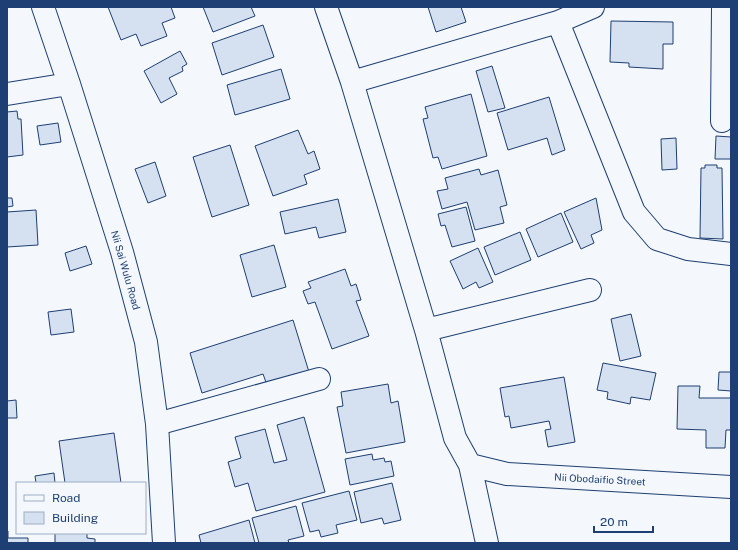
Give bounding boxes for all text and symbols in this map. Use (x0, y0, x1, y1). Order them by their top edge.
street label: Nii Sai Wulu Road (109, 229, 143, 311)
street label: Nii Obodaifio Street (554, 471, 646, 487)
legend (16, 482, 146, 534)
text: Road (52, 491, 80, 505)
scale bar (594, 508, 653, 534)
text: Building (52, 511, 98, 525)
text: 20 m (600, 515, 628, 529)

